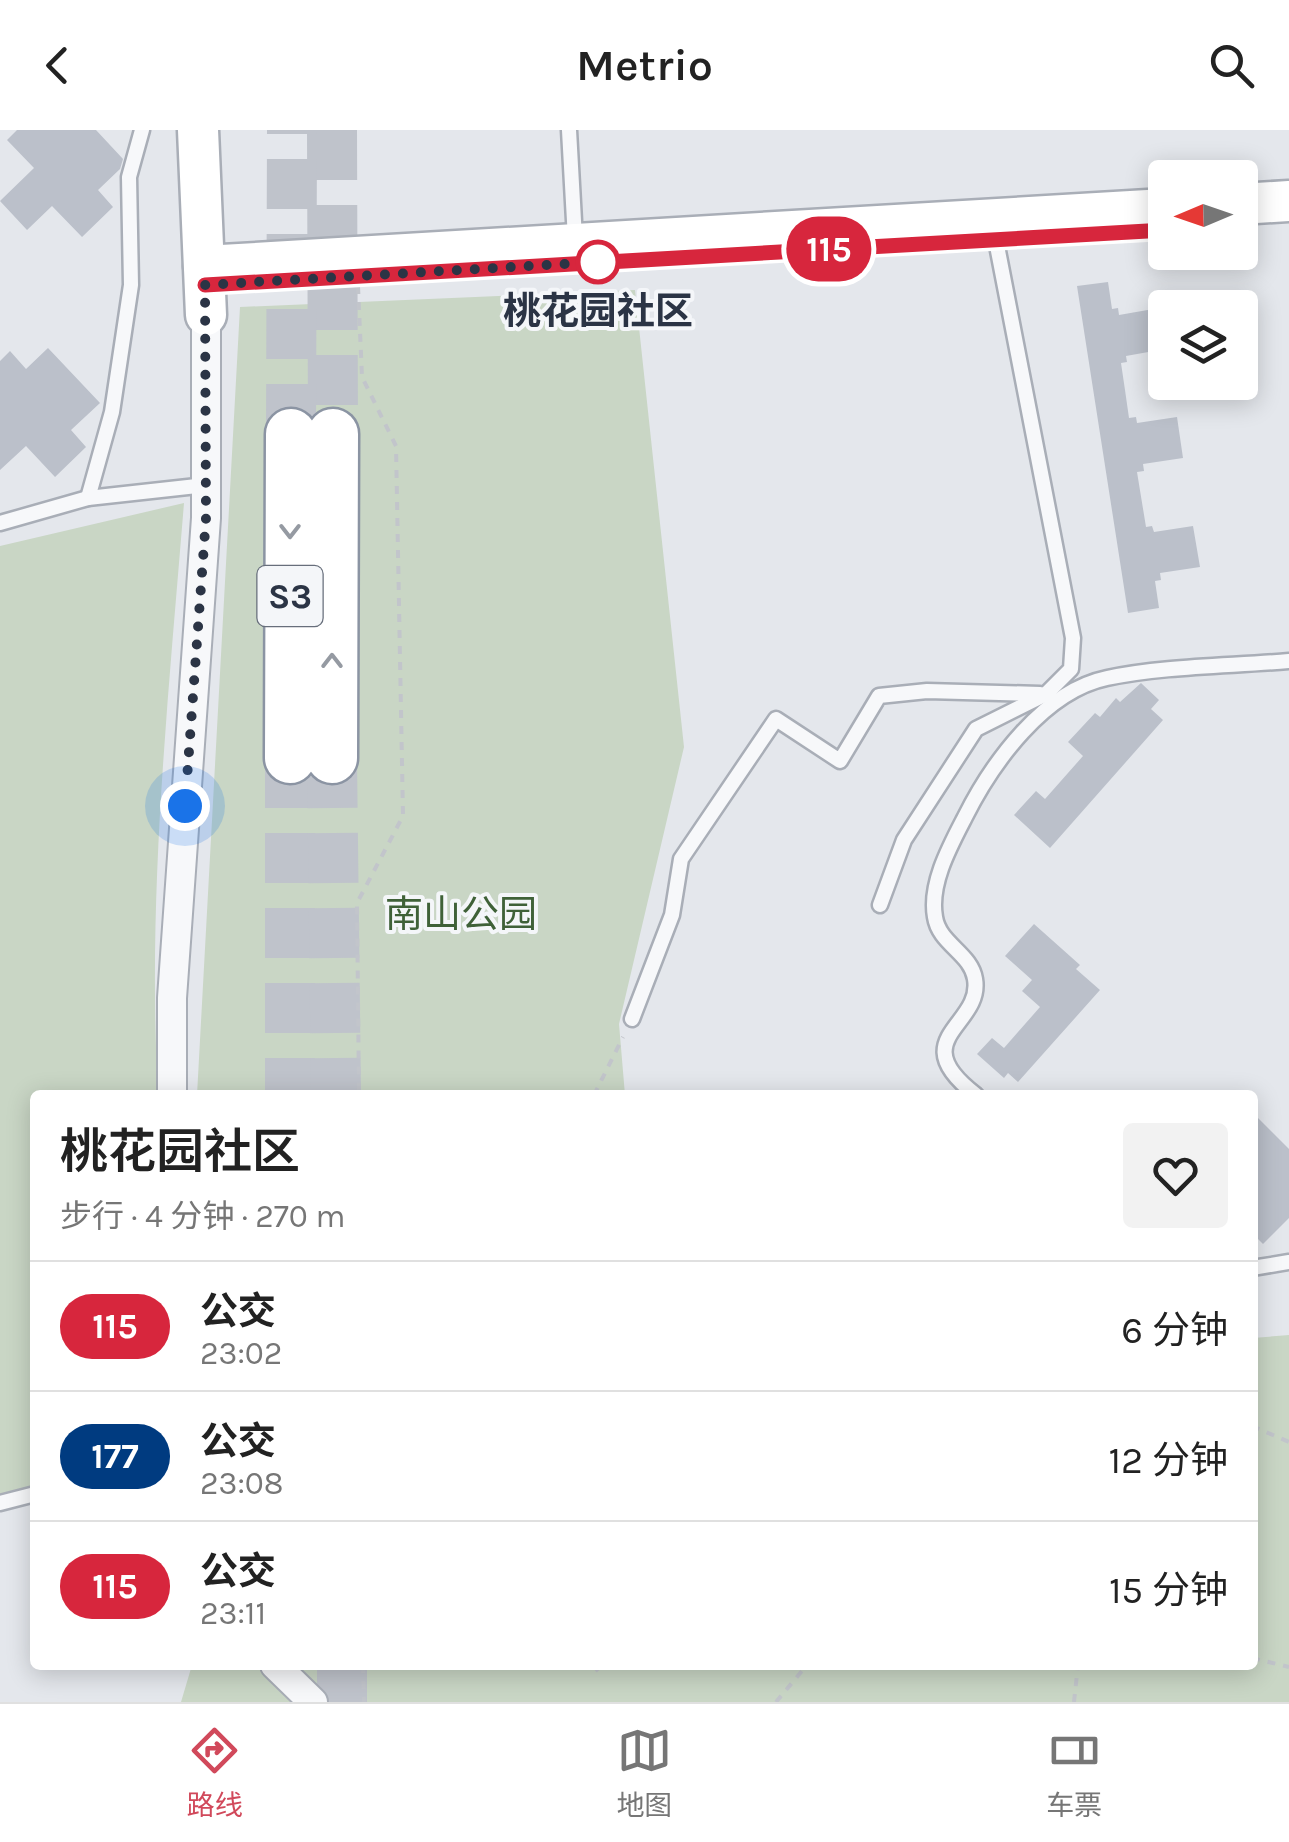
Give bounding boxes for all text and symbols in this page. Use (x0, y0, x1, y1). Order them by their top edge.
icon: back (30, 38, 85, 93)
icon: search (1204, 38, 1259, 93)
text: Metrio (576, 39, 713, 91)
north arrow (1148, 160, 1258, 270)
map controls (1148, 160, 1258, 400)
line badge: 115 (772, 216, 886, 282)
text: 115 (806, 229, 852, 270)
marker: 桃花园社区 (577, 241, 619, 283)
place label: 桃花园社区 (503, 289, 693, 334)
button: layers (1148, 290, 1258, 400)
one-way arrow (279, 524, 301, 540)
road number: S3 (258, 566, 322, 626)
one-way arrow (321, 652, 343, 668)
your location (160, 781, 210, 831)
park label: 南山公园 (385, 892, 537, 937)
button: heart (1123, 1123, 1228, 1228)
text: 桃花园社区 (60, 1124, 300, 1180)
text: 步行 · 4 分钟 · 270 m (60, 1198, 345, 1235)
text: 公交 (200, 1289, 276, 1334)
text: 115 (92, 1306, 138, 1347)
text: 6 分钟 (1121, 1308, 1228, 1353)
text: 23:02 (200, 1335, 282, 1372)
text: 公交 (200, 1419, 276, 1464)
text: 177 (91, 1436, 139, 1477)
text: 12 分钟 (1108, 1438, 1228, 1483)
text: 23:08 (200, 1465, 283, 1502)
text: 公交 (200, 1549, 276, 1594)
text: 115 (92, 1566, 138, 1607)
text: 15 分钟 (1109, 1568, 1228, 1613)
text: 23:11 (200, 1595, 266, 1632)
tab: 路线 (187, 1723, 243, 1823)
tab: 地图 (616, 1723, 672, 1823)
tab: 车票 (1046, 1723, 1102, 1823)

